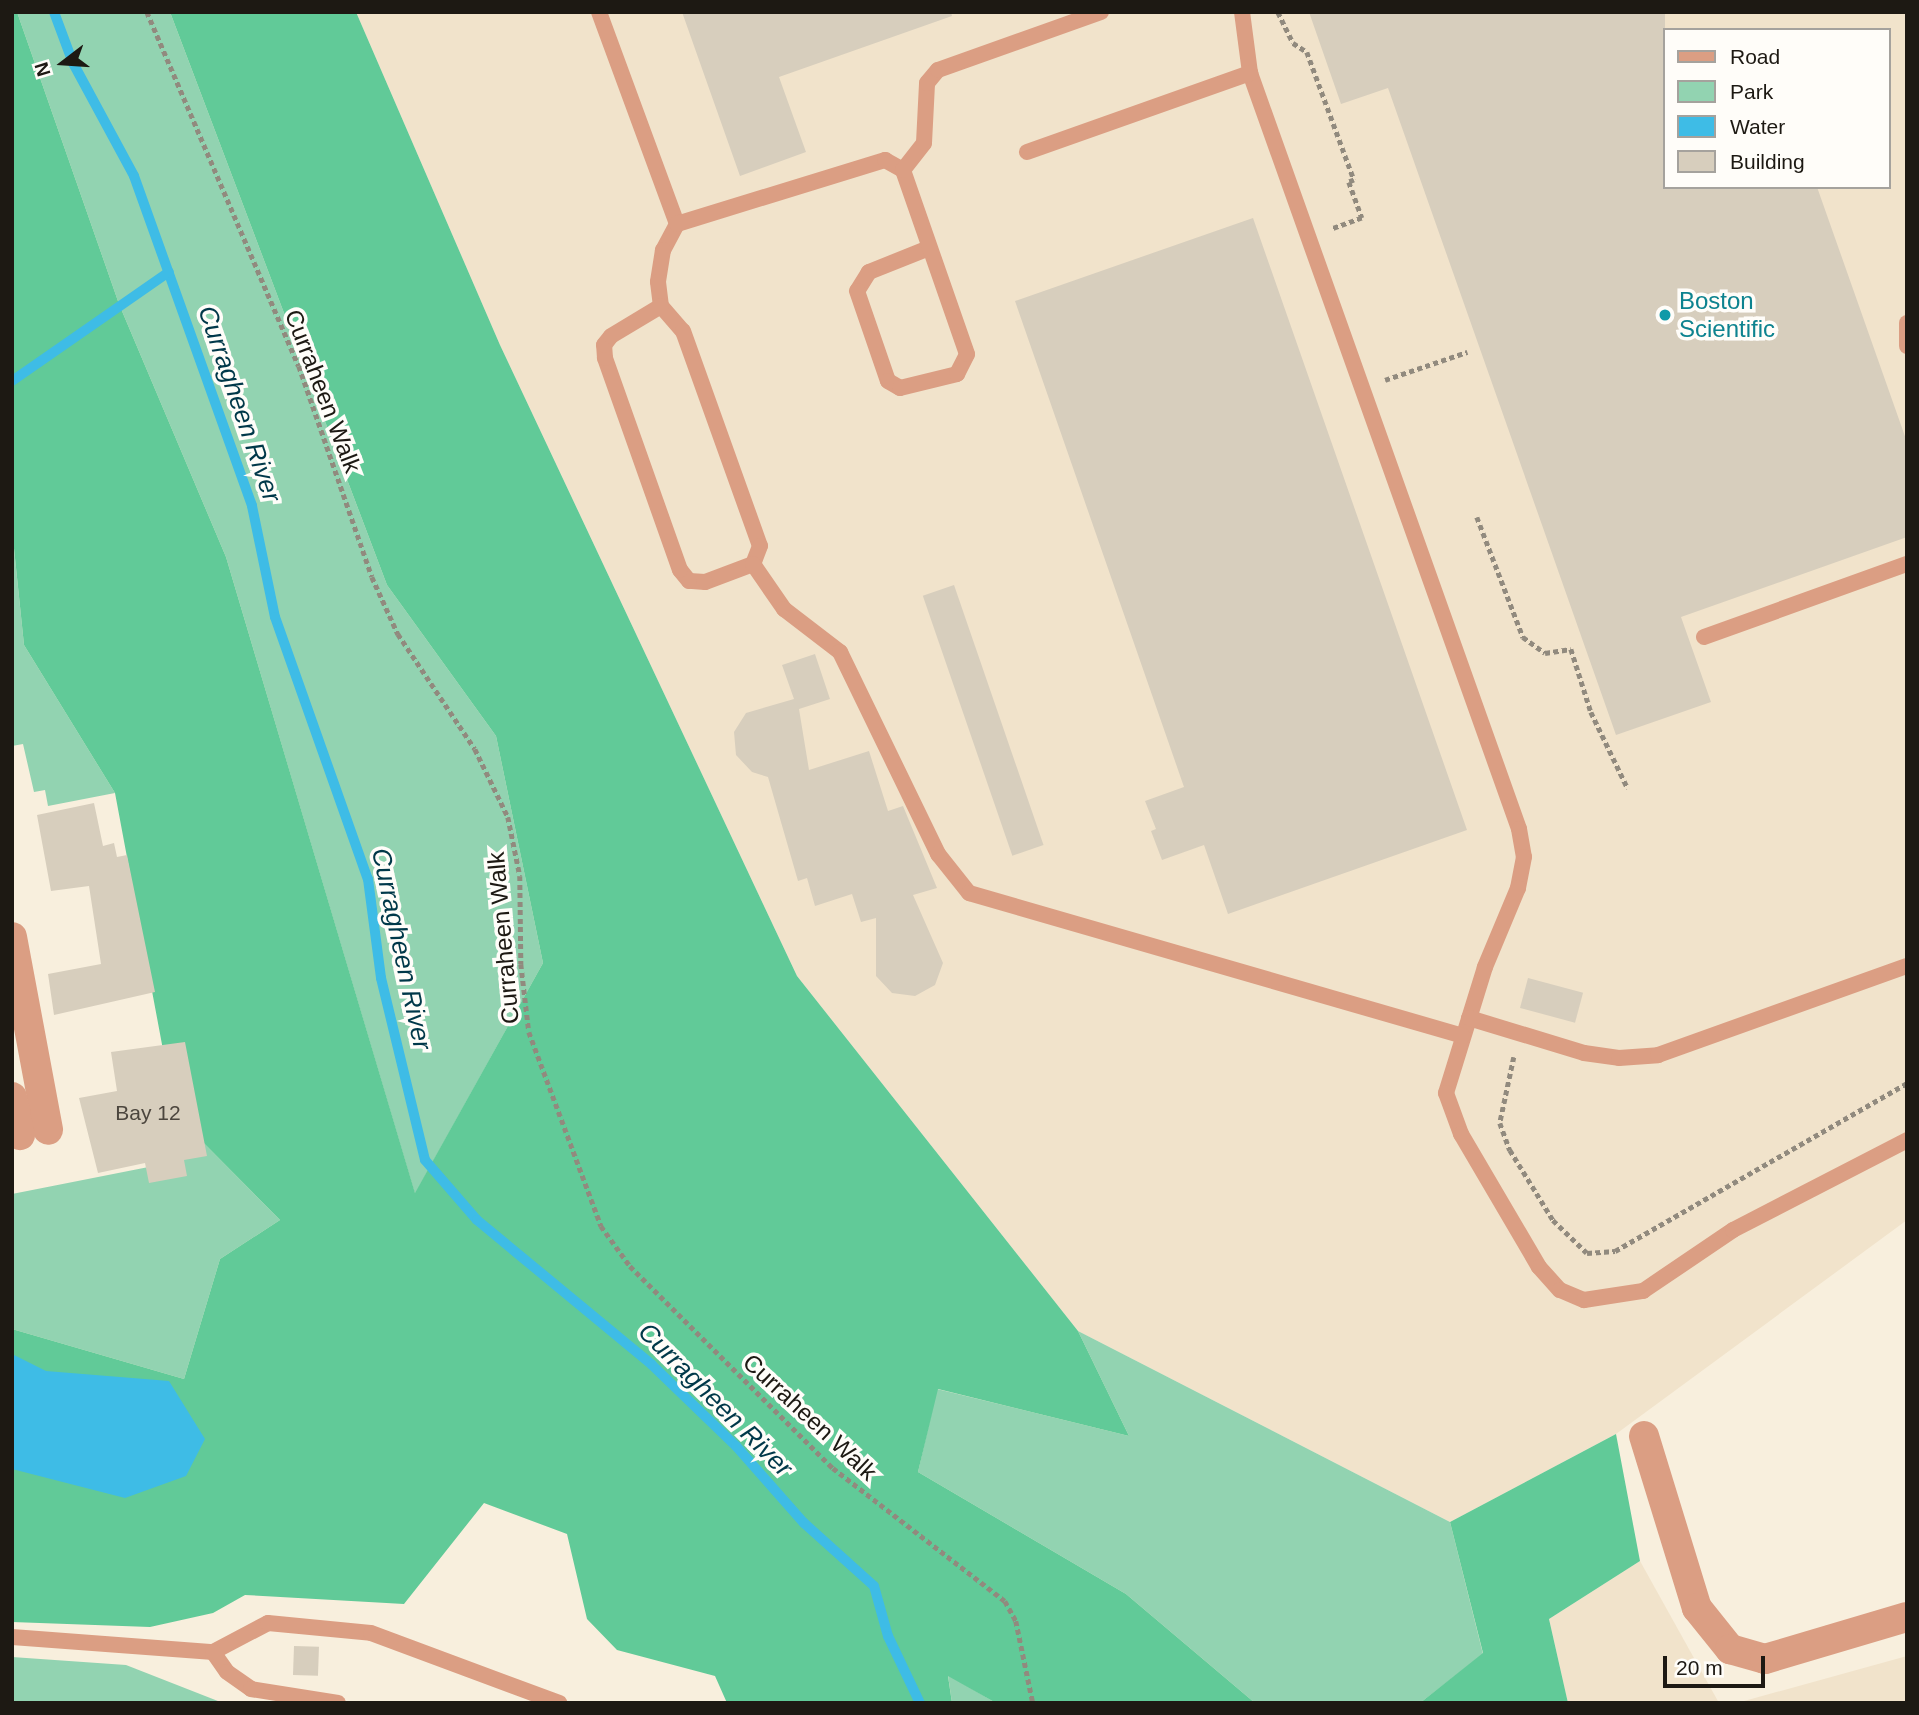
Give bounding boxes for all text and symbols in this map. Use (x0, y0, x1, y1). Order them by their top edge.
north arrow (28, 28, 98, 98)
legend (1664, 28, 1891, 189)
text: Road (1730, 45, 1780, 68)
text: N (30, 60, 54, 79)
text: Park (1730, 80, 1773, 103)
text: Water (1730, 115, 1785, 138)
text: Building (1730, 150, 1805, 173)
place label: Boston Scientific (1679, 287, 1775, 343)
water label: Curragheen River (191, 302, 287, 506)
street label: Curraheen Walk (279, 305, 367, 477)
marker: Boston Scientific (1657, 307, 1673, 323)
water label: Curragheen River (364, 845, 438, 1053)
street label: Curraheen Walk (481, 851, 525, 1025)
house number: Bay 12 (115, 1100, 181, 1126)
water label: Curragheen River (631, 1316, 799, 1484)
street label: Curraheen Walk (737, 1348, 883, 1486)
scale bar (1667, 1642, 1769, 1686)
text: 20 m (1676, 1656, 1723, 1679)

